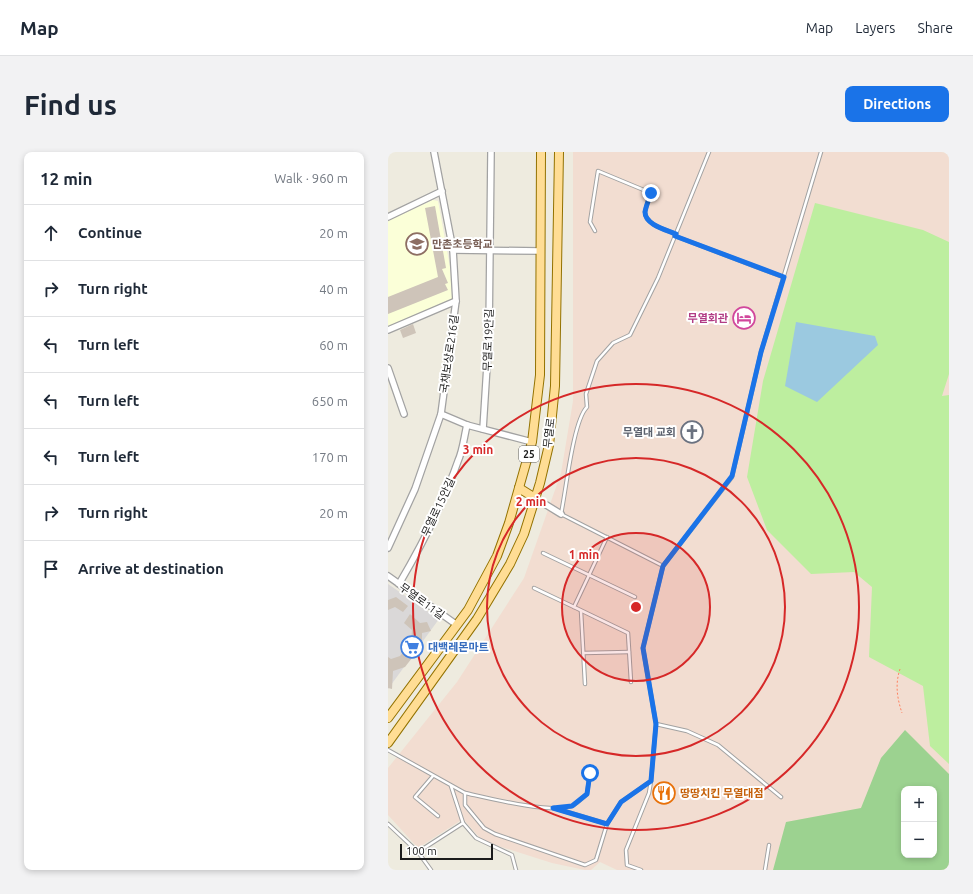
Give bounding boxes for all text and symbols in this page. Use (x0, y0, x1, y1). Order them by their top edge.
text: Map (20, 17, 59, 39)
text: Map (806, 20, 833, 36)
text: Layers (855, 20, 895, 36)
text: Share (917, 20, 953, 36)
button: Directions (845, 86, 949, 122)
text: Find us (24, 89, 117, 120)
text: 12 min (40, 169, 93, 188)
text: Walk · 960 m (274, 171, 348, 185)
route end (642, 184, 660, 202)
icon: ahead (40, 222, 62, 244)
text: Continue (78, 224, 142, 241)
text: 20 m (319, 226, 348, 240)
school or university icon: 만촌초등학교 (404, 231, 430, 257)
place label: 만촌초등학교 (432, 238, 493, 250)
icon: right (40, 278, 62, 300)
text: Turn right (78, 280, 148, 297)
text: 40 m (319, 282, 348, 296)
hotel icon: 무열회관 (731, 305, 757, 331)
street label: 무열로19안길 (481, 308, 495, 372)
place label: 무열회관 (688, 312, 728, 324)
street label: 국채보상로216길 (438, 314, 460, 394)
icon: left (40, 334, 62, 356)
text: Turn left (78, 336, 139, 353)
text: 60 m (319, 338, 348, 352)
icon: left (40, 390, 62, 412)
text: Turn left (78, 392, 139, 409)
text: 650 m (312, 394, 348, 408)
street label: 무열로 (541, 417, 557, 449)
church icon: 무열대 교회 (679, 419, 705, 445)
place label: 무열대 교회 (623, 426, 676, 438)
text: 3 min (463, 443, 493, 456)
icon: left (40, 446, 62, 468)
road number: 25 (519, 446, 539, 462)
text: Turn left (78, 448, 139, 465)
text: 170 m (312, 450, 348, 464)
street label: 무열로15안길 (419, 476, 457, 538)
text: 2 min (516, 495, 546, 508)
icon: right (40, 502, 62, 524)
text: Turn right (78, 504, 148, 521)
text: 20 m (319, 506, 348, 520)
text: 1 min (569, 548, 599, 561)
icon: arrive (40, 558, 62, 580)
text: Arrive at destination (78, 560, 224, 577)
street label: 무열로11길 (397, 581, 447, 621)
centre of rings (629, 600, 643, 614)
supermarket icon: 대백레몬마트 (399, 634, 425, 660)
place label: 대백레몬마트 (428, 641, 489, 653)
route start (581, 764, 599, 782)
restaurant icon: 땅땅치킨 무열대점 (651, 780, 677, 806)
map controls (901, 786, 937, 858)
button: + (901, 786, 937, 822)
place label: 땅땅치킨 무열대점 (680, 787, 764, 799)
button: − (901, 822, 937, 858)
scale bar (400, 842, 493, 861)
text: 100 m (406, 845, 437, 857)

